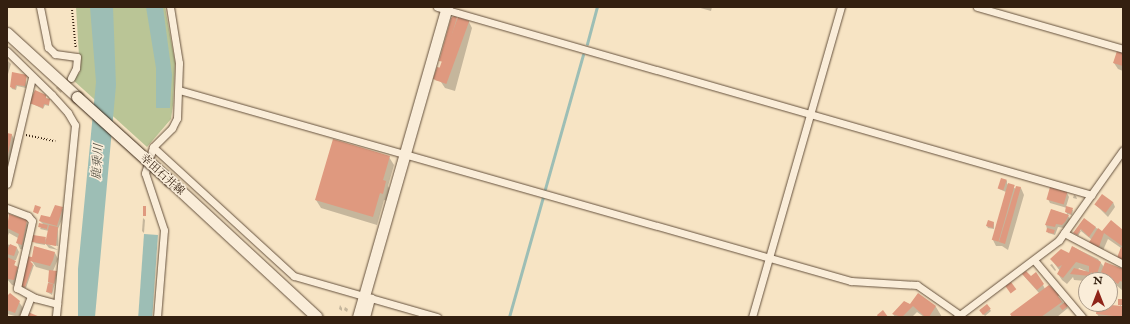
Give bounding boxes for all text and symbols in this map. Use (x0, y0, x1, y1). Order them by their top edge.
water label: 鹿乗川 (90, 144, 106, 180)
street label: 幸田石井線 (137, 152, 187, 198)
north arrow (1078, 272, 1118, 312)
text: N (1093, 274, 1103, 288)

